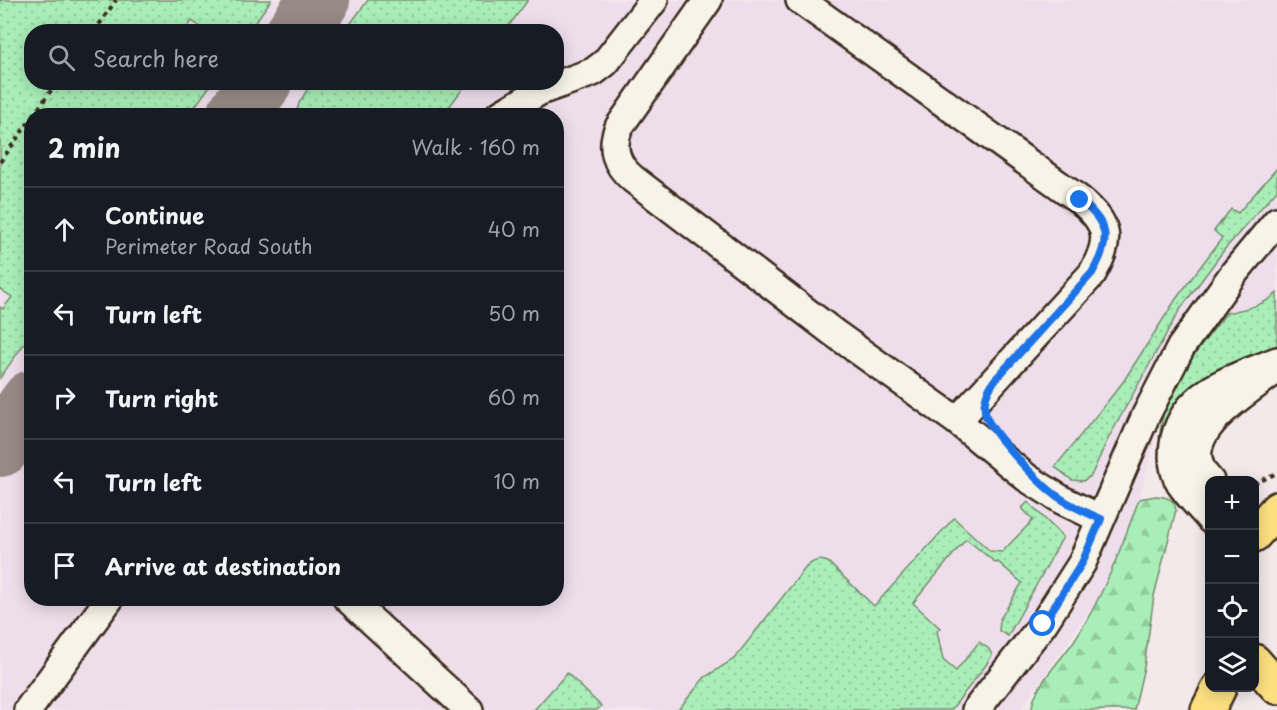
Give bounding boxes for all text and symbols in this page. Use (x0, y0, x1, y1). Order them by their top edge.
search box (24, 24, 564, 90)
icon: search (45, 41, 78, 74)
text: Search here (93, 41, 219, 74)
text: 2 min (48, 128, 121, 167)
text: Walk · 160 m (412, 132, 540, 162)
route end (1066, 186, 1092, 212)
text: Continue (105, 198, 204, 231)
icon: ahead (48, 213, 81, 246)
text: 40 m (488, 214, 540, 244)
text: Perimeter Road South (105, 231, 313, 261)
icon: left (48, 297, 81, 330)
text: Turn left (105, 297, 202, 330)
text: 50 m (488, 298, 540, 328)
icon: right (48, 381, 81, 414)
text: Turn right (105, 381, 218, 414)
text: 60 m (488, 382, 540, 412)
icon: left (48, 465, 81, 498)
text: Turn left (105, 465, 202, 498)
text: 10 m (493, 466, 540, 496)
map controls (1205, 476, 1259, 692)
button: + (1205, 476, 1259, 530)
button: − (1205, 530, 1259, 584)
icon: arrive (48, 549, 81, 582)
text: Arrive at destination (105, 549, 341, 582)
button: locate (1205, 584, 1259, 638)
route start (1029, 610, 1055, 636)
button: layers (1205, 638, 1259, 692)

